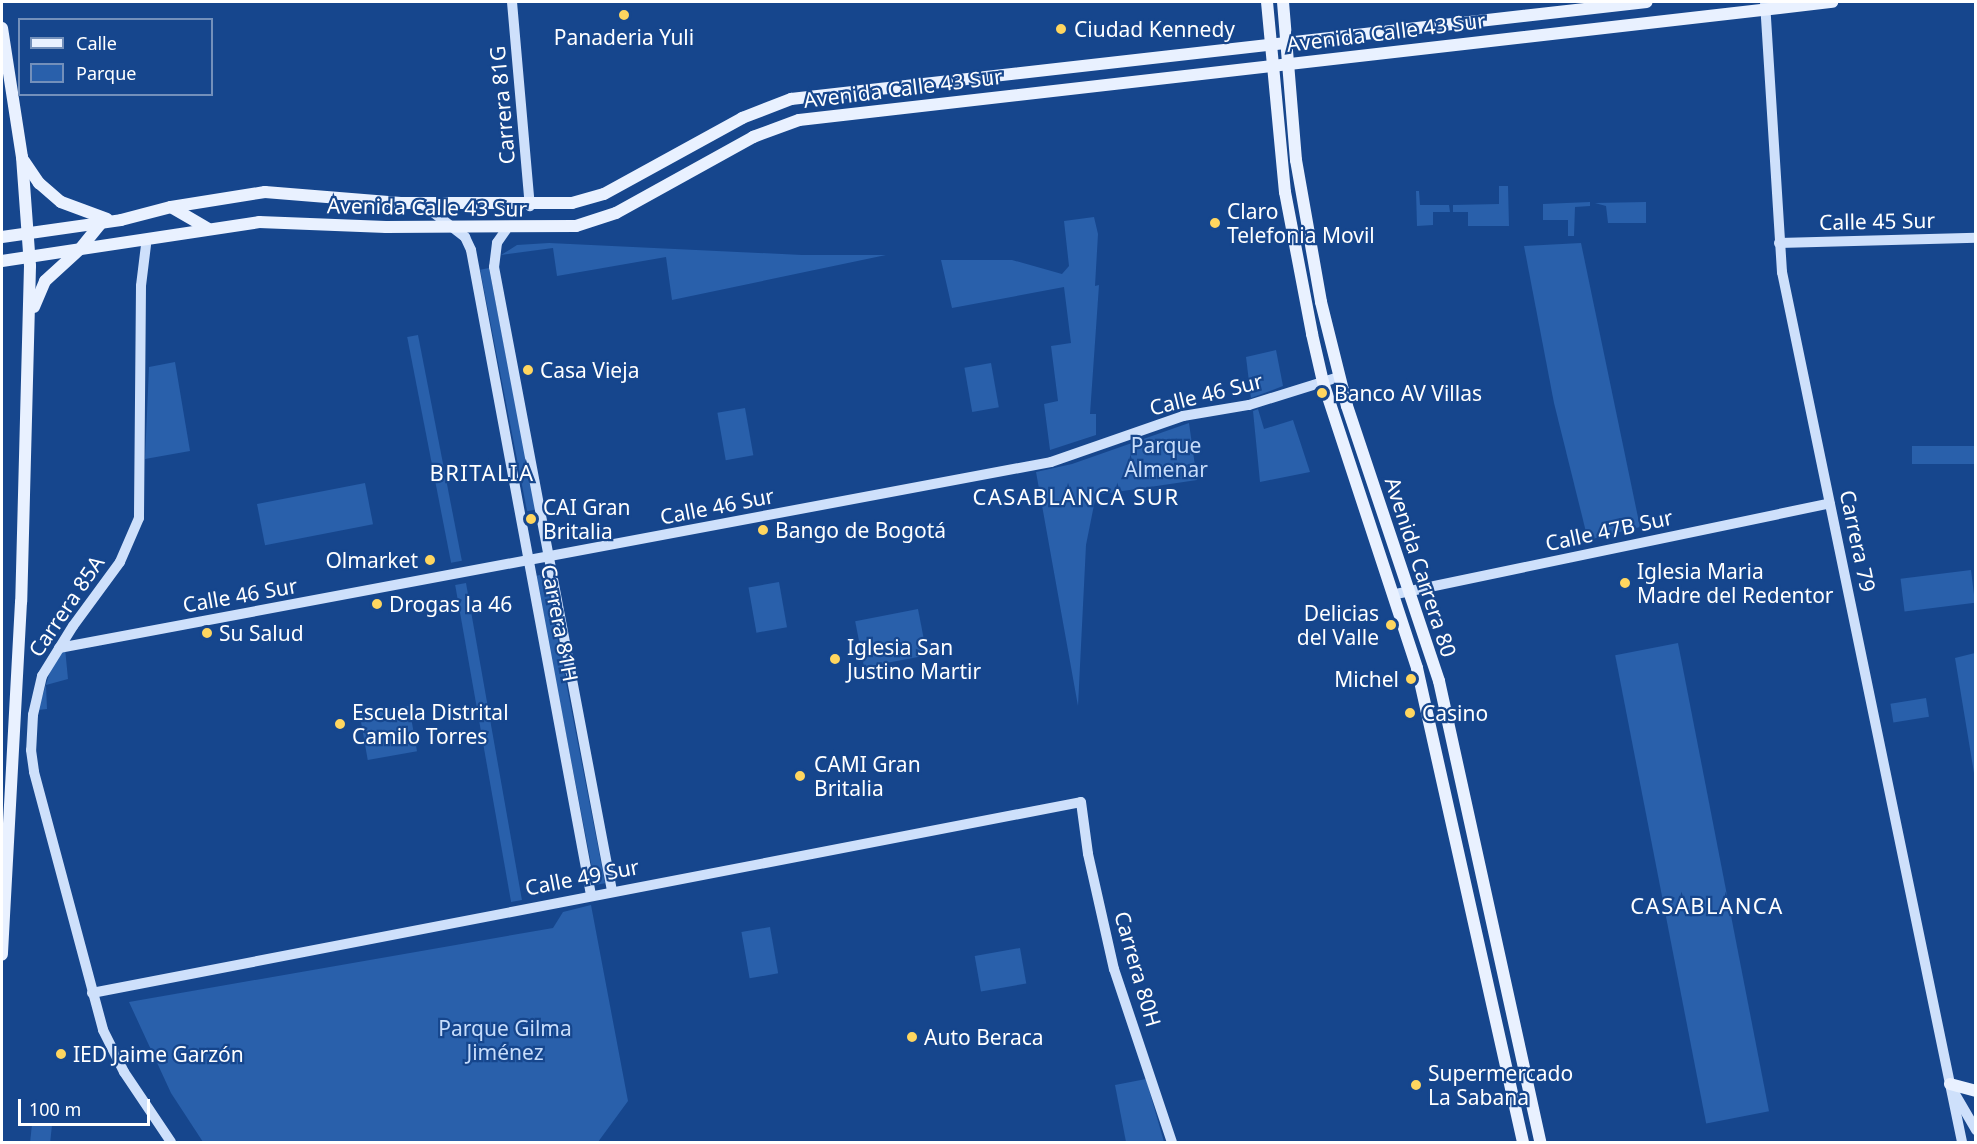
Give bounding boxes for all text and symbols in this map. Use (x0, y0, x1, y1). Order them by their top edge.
street label: Avenida Calle 43 Sur (1285, 7, 1487, 57)
marker: Panaderia Yuli (617, 8, 631, 22)
place label: Ciudad Kennedy (1074, 16, 1235, 42)
legend (18, 18, 213, 96)
marker: Ciudad Kennedy (1052, 20, 1070, 38)
place label: Panaderia Yuli (554, 24, 694, 50)
text: Calle (76, 31, 117, 55)
street label: Carrera 81G (484, 45, 520, 165)
text: Parque (76, 61, 136, 85)
street label: Avenida Calle 43 Sur (802, 63, 1004, 113)
street label: Avenida Calle 43 Sur (327, 193, 527, 221)
place label: Claro Telefonia Movil (1227, 198, 1375, 248)
street label: Calle 45 Sur (1819, 207, 1935, 235)
marker: Claro Telefonia Movil (1208, 216, 1222, 230)
place label: Casa Vieja (540, 357, 639, 383)
marker: Casa Vieja (521, 363, 535, 377)
street label: Calle 46 Sur (1147, 368, 1265, 420)
place label: Banco AV Villas (1334, 380, 1482, 406)
marker: Banco AV Villas (1315, 386, 1329, 400)
park label: Parque Almenar (1124, 432, 1208, 482)
district label: BRITALIA (429, 460, 535, 486)
street label: Avenida Carrera 80 (1380, 474, 1462, 660)
street label: Calle 46 Sur (658, 483, 776, 529)
district label: CASABLANCA SUR (972, 484, 1180, 510)
street label: Carrera 79 (1835, 488, 1881, 594)
place label: CAI Gran Britalia (543, 494, 631, 544)
street label: Calle 47B Sur (1543, 504, 1675, 556)
marker: CAI Gran Britalia (524, 512, 538, 526)
place label: Bango de Bogotá (775, 517, 946, 543)
marker: Bango de Bogotá (756, 523, 770, 537)
place label: Olmarket (325, 547, 418, 573)
street label: Carrera 85A (23, 551, 109, 661)
marker: Olmarket (423, 553, 437, 567)
place label: Iglesia Maria Madre del Redentor (1637, 558, 1834, 608)
street label: Carrera 81H (536, 562, 584, 684)
street label: Calle 46 Sur (181, 573, 299, 617)
marker: Iglesia Maria Madre del Redentor (1618, 576, 1632, 590)
place label: Drogas la 46 (389, 591, 512, 617)
marker: Drogas la 46 (370, 597, 384, 611)
place label: Delicias del Valle (1297, 600, 1379, 650)
marker: Delicias del Valle (1384, 618, 1398, 632)
place label: Su Salud (219, 620, 304, 646)
marker: Su Salud (200, 626, 214, 640)
place label: Iglesia San Justino Martir (847, 634, 981, 684)
marker: Iglesia San Justino Martir (828, 652, 842, 666)
place label: Michel (1334, 666, 1399, 692)
marker: Michel (1404, 672, 1418, 686)
place label: Escuela Distrital Camilo Torres (352, 699, 509, 749)
place label: Casino (1422, 700, 1488, 726)
marker: Casino (1403, 706, 1417, 720)
marker: Escuela Distrital Camilo Torres (333, 717, 347, 731)
place label: CAMI Gran Britalia (814, 751, 921, 801)
marker: CAMI Gran Britalia (791, 767, 809, 785)
street label: Calle 49 Sur (523, 854, 641, 900)
district label: CASABLANCA (1630, 893, 1784, 919)
street label: Carrera 80H (1110, 908, 1166, 1030)
park label: Parque Gilma Jiménez (438, 1015, 572, 1065)
place label: Auto Beraca (924, 1024, 1044, 1050)
marker: Auto Beraca (905, 1030, 919, 1044)
place label: IED Jaime Garzón (73, 1041, 244, 1067)
marker: IED Jaime Garzón (54, 1047, 68, 1061)
place label: Supermercado La Sabana (1428, 1060, 1573, 1110)
marker: Supermercado La Sabana (1409, 1078, 1423, 1092)
scale bar (21, 1087, 153, 1125)
text: 100 m (29, 1097, 81, 1121)

